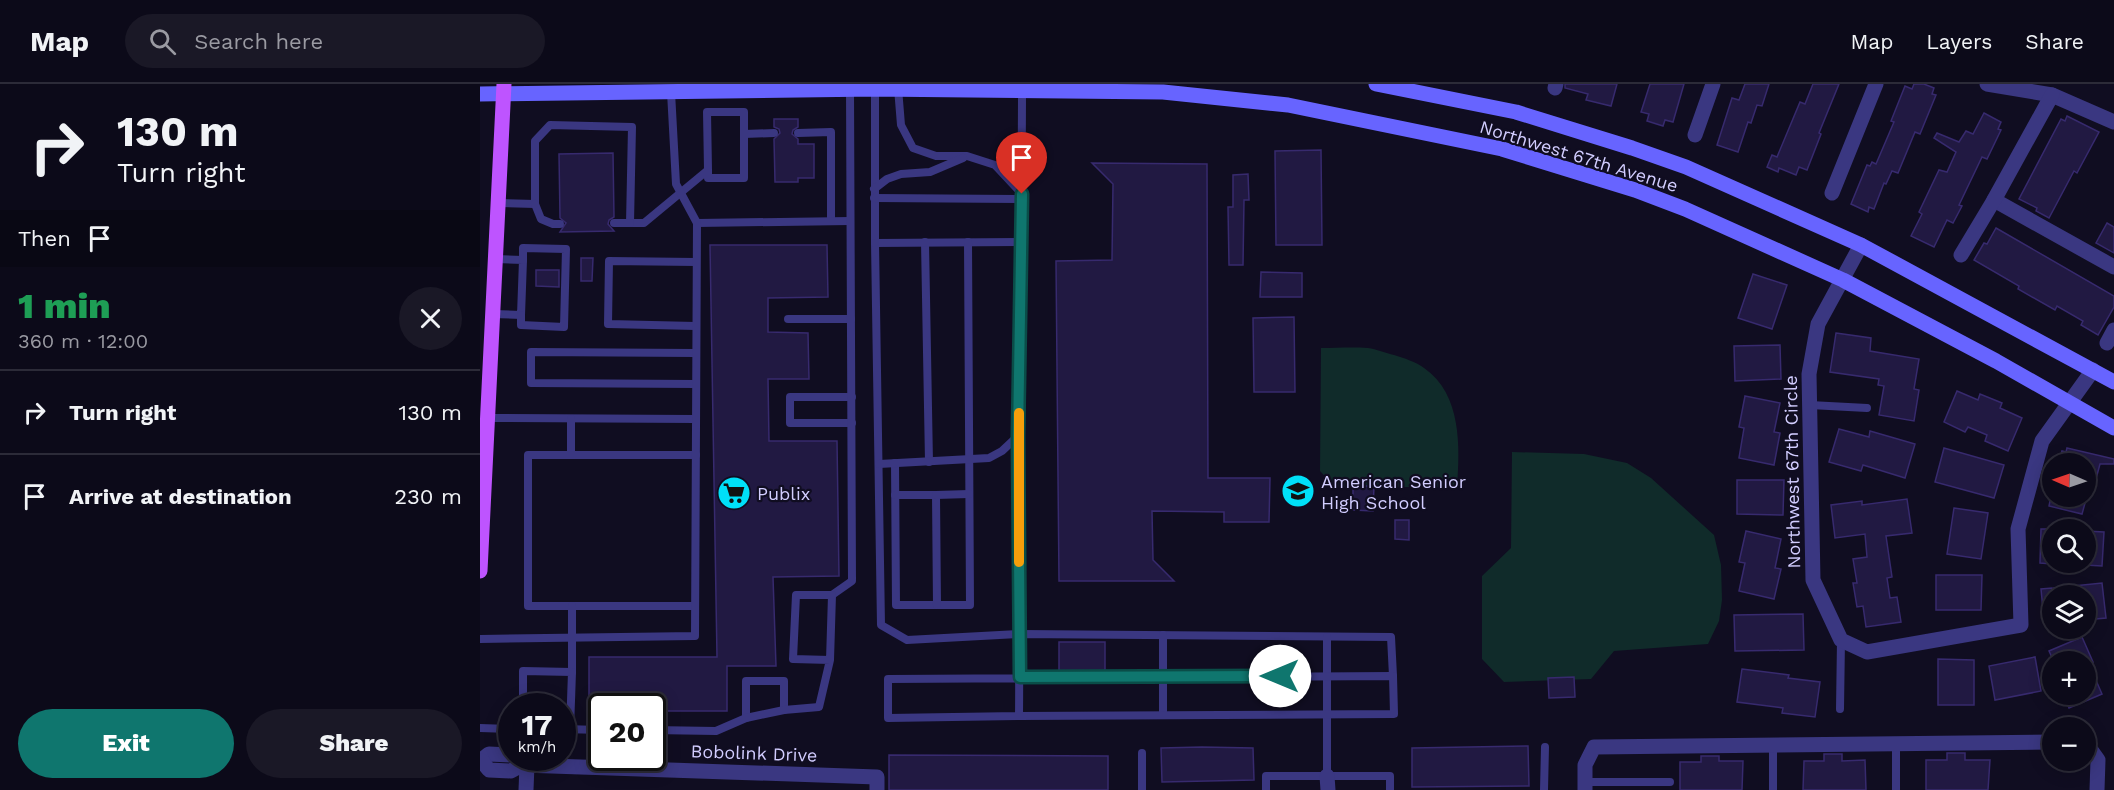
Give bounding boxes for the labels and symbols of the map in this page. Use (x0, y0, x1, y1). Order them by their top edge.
street label: Northwest 67th Avenue (1477, 116, 1681, 196)
pin (996, 132, 1047, 194)
street label: Northwest 67th Circle (1780, 375, 1804, 569)
north arrow (2042, 453, 2096, 507)
place label: American Senior High School (1321, 471, 1466, 513)
school or university icon: American Senior High School (1280, 473, 1316, 509)
supermarket icon: Publix (716, 475, 752, 511)
place label: Publix (757, 483, 810, 504)
position arrow (1248, 644, 1312, 708)
speed limit sign: 20 (588, 693, 666, 771)
street label: Bobolink Drive (690, 740, 818, 766)

